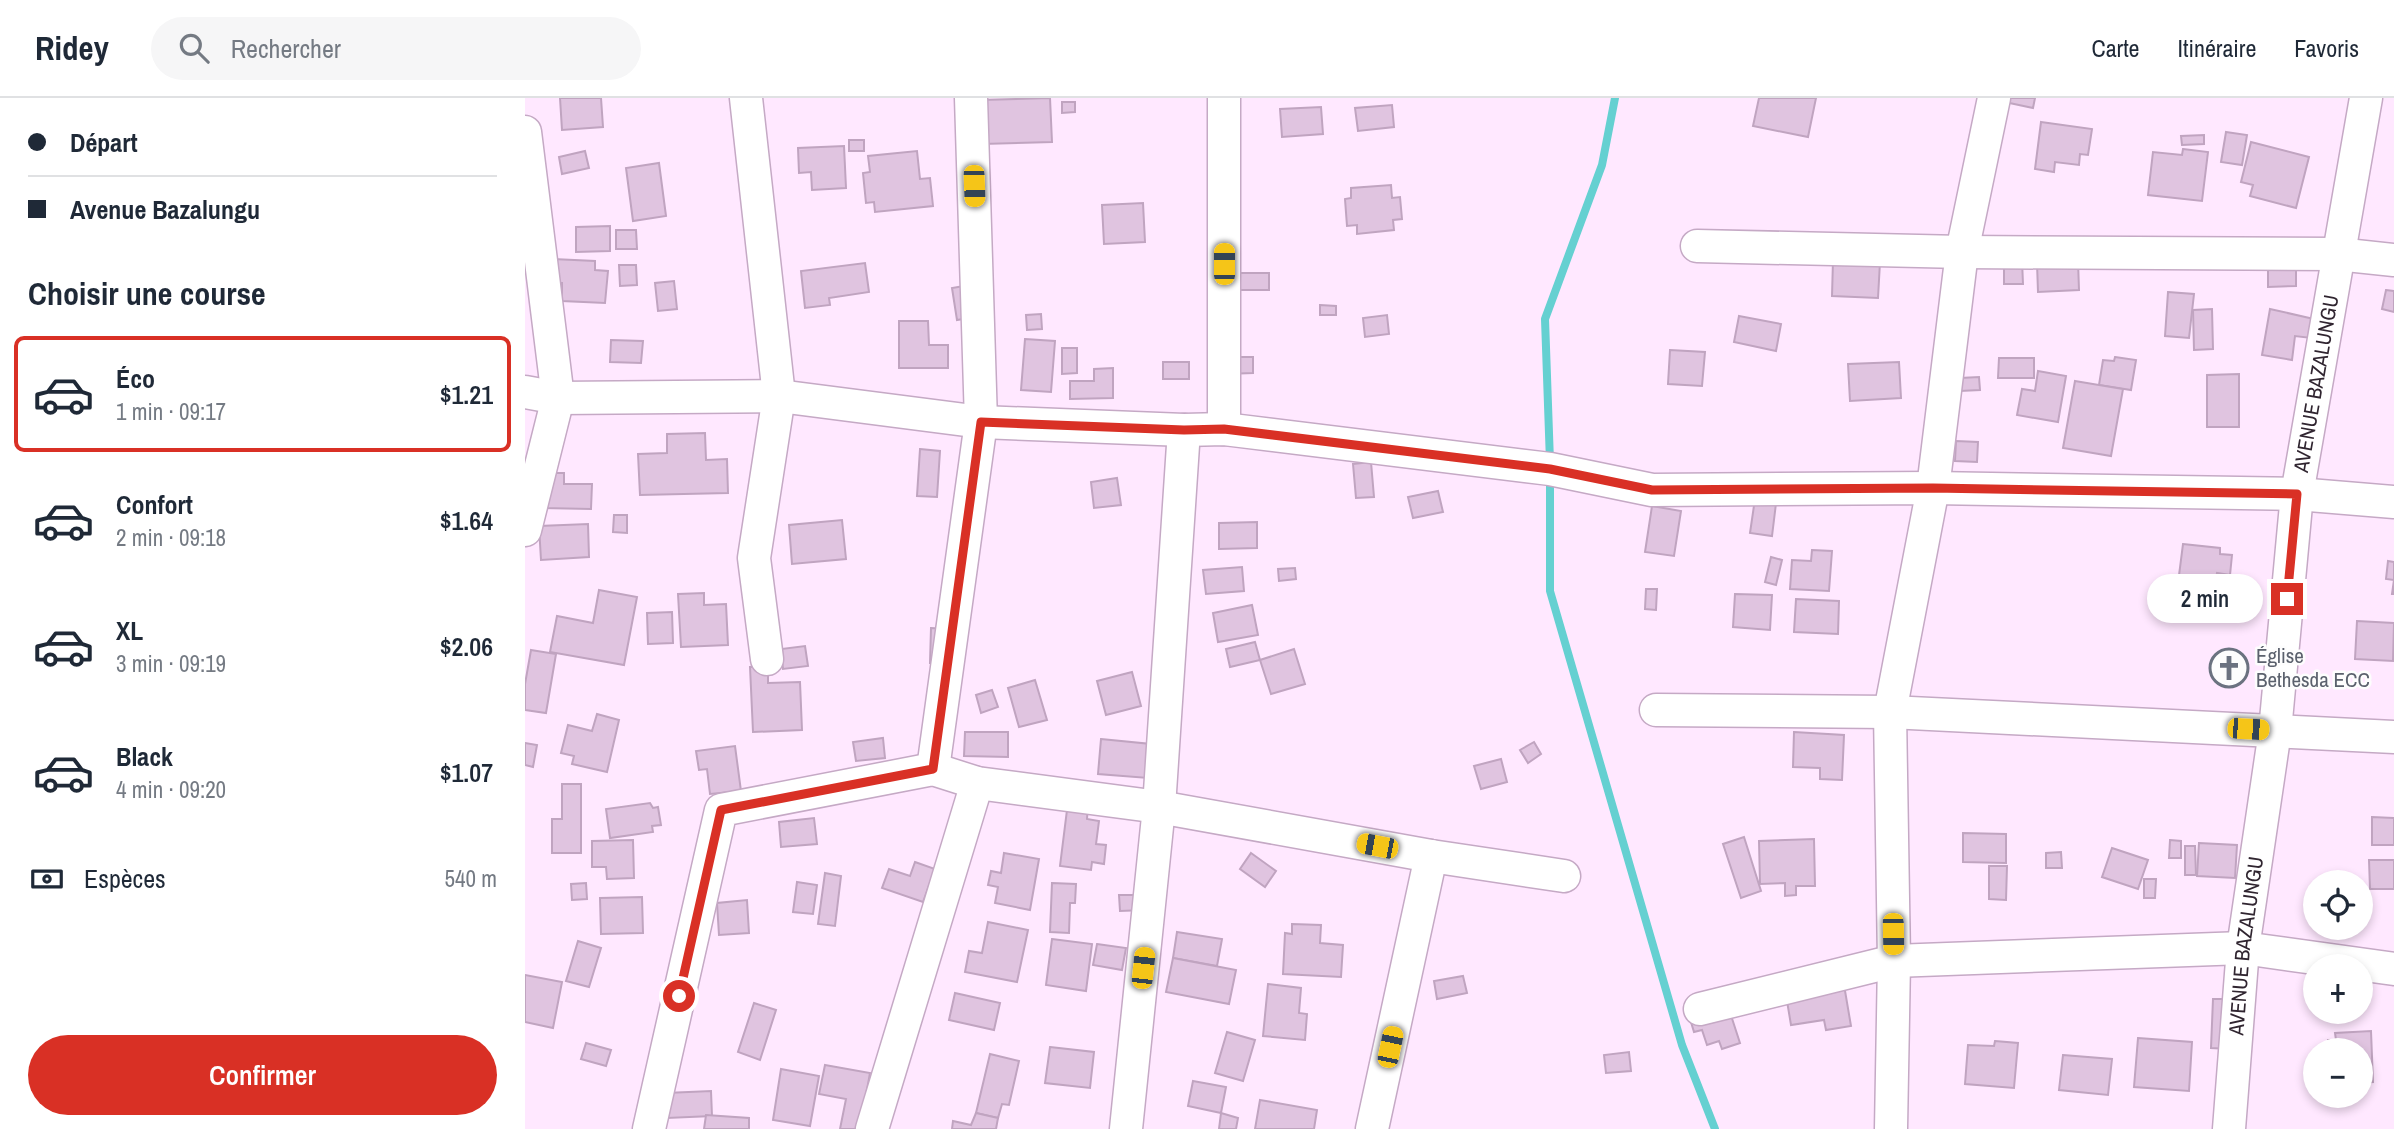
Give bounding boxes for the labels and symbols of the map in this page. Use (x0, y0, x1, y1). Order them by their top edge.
car (963, 165, 986, 207)
car (1214, 243, 1235, 285)
street label: AVENUE BAZALUNGU (2286, 292, 2345, 475)
callout: 2 min (2147, 574, 2263, 624)
route end (2271, 583, 2303, 615)
place label: Église Bethesda ECC (2256, 641, 2370, 694)
church icon: Église Bethesda ECC (2208, 647, 2250, 689)
car (2227, 717, 2270, 741)
car (1355, 832, 1400, 860)
street label: AVENUE BAZALUNGU (2221, 854, 2270, 1037)
car (1883, 913, 1904, 955)
car (1131, 946, 1156, 990)
route start (663, 980, 695, 1012)
car (1376, 1024, 1405, 1070)

